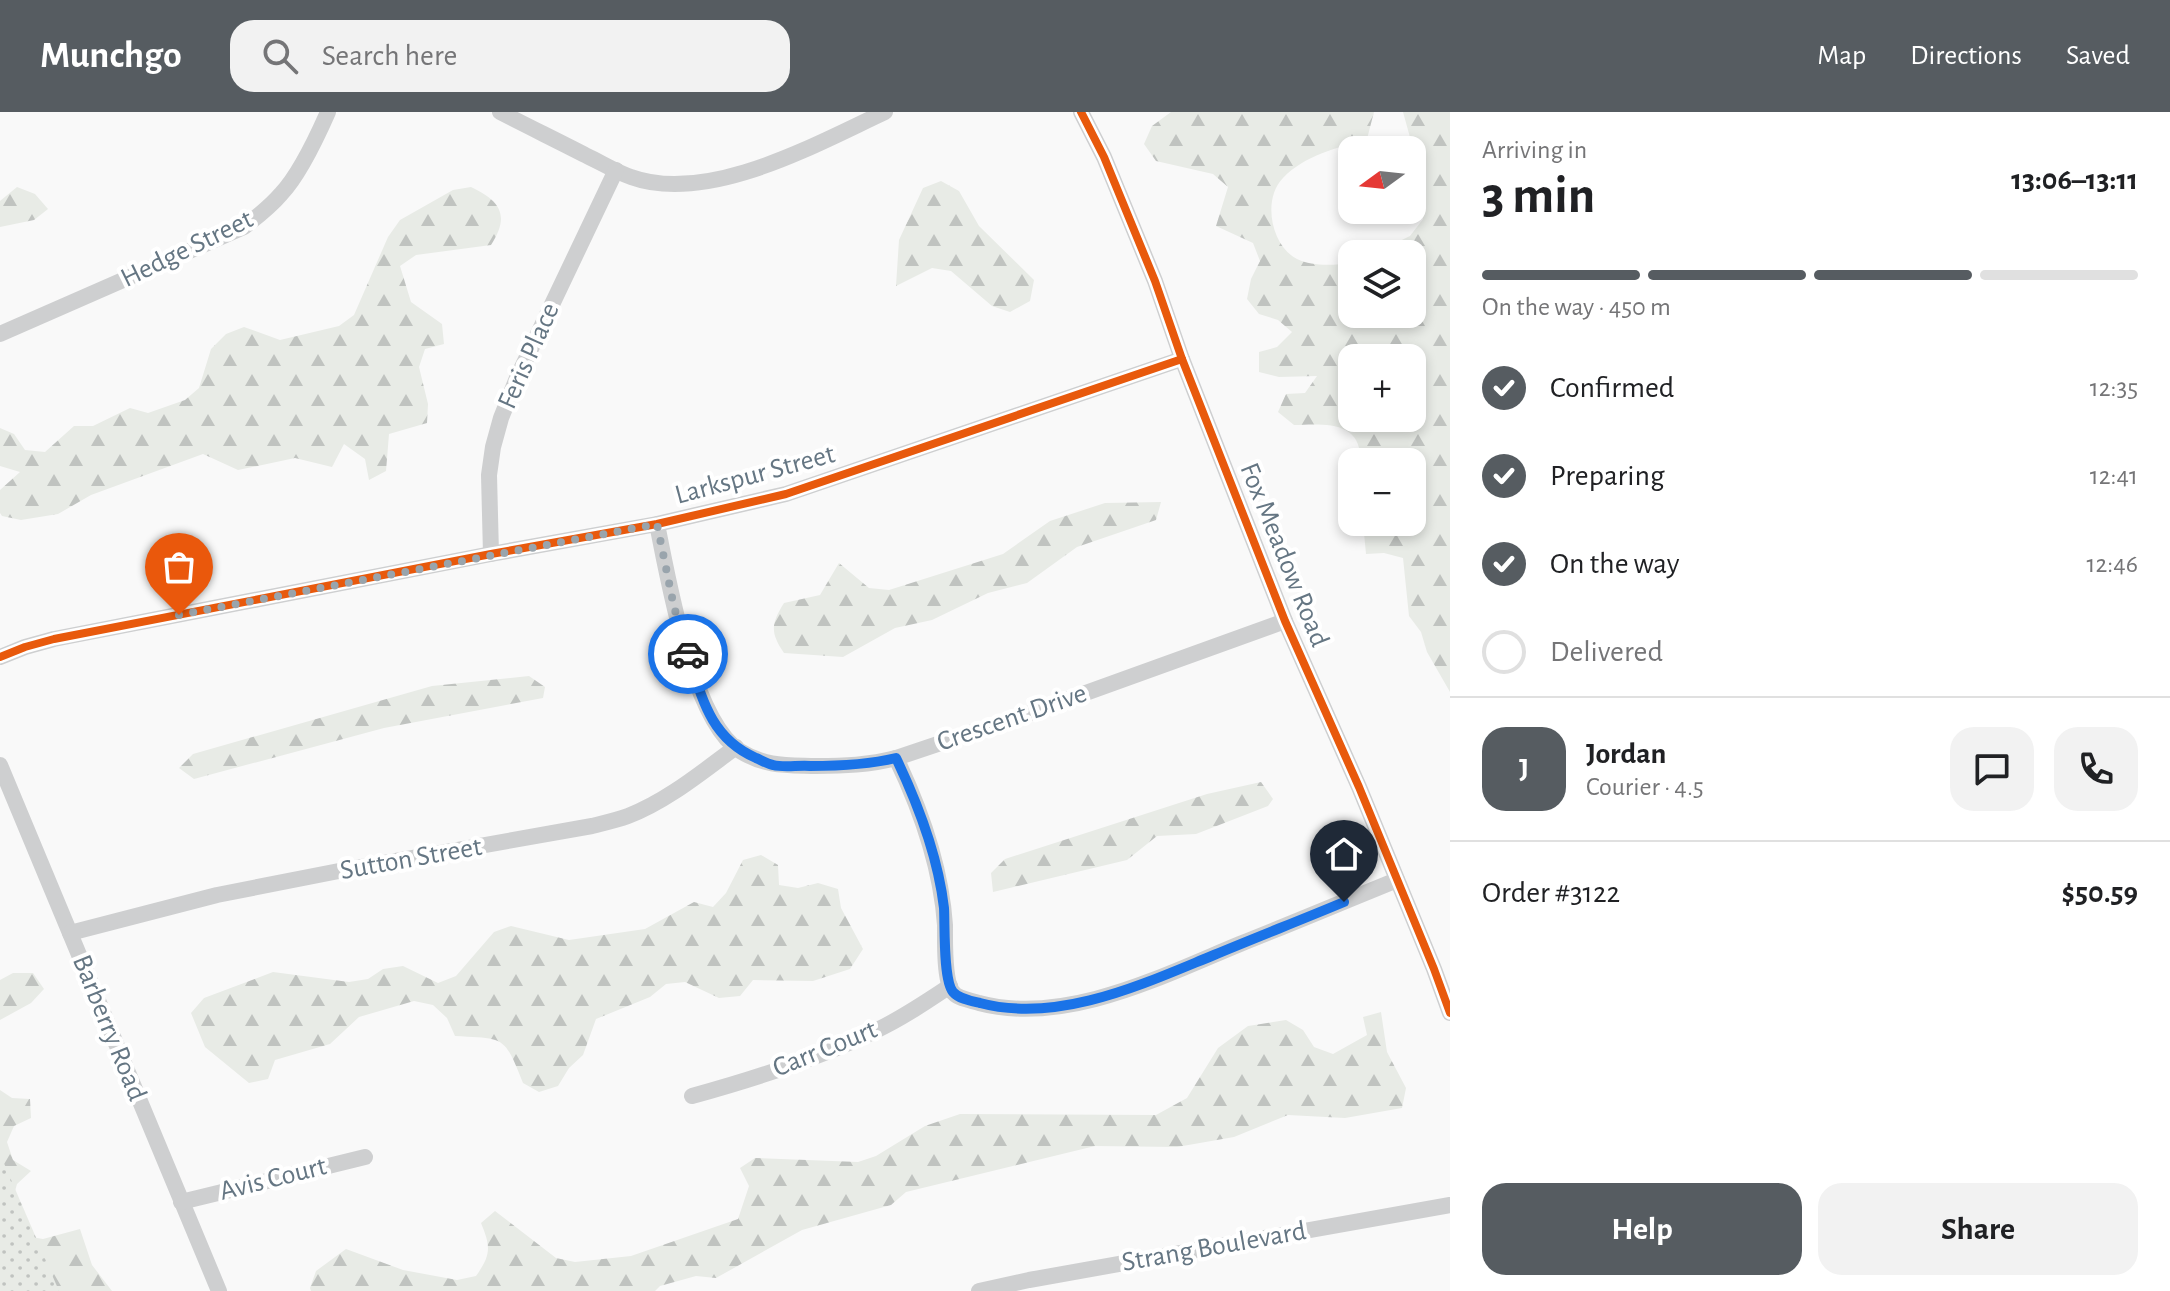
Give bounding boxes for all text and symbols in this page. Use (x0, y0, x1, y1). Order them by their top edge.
search box (230, 20, 790, 92)
icon: search (258, 34, 302, 78)
text: Munchgo (40, 37, 182, 75)
text: Search here (322, 41, 457, 71)
text: Map (1817, 42, 1866, 70)
text: Directions (1910, 42, 2022, 70)
text: Saved (2066, 42, 2130, 70)
north arrow (1338, 136, 1426, 224)
map controls (1338, 136, 1426, 536)
text: Arriving in (1482, 137, 1587, 163)
text: 13:06–13:11 (2011, 165, 2138, 195)
text: 3 min (1482, 170, 1595, 222)
street label: Hedge Street (117, 205, 257, 293)
button: layers (1338, 240, 1426, 328)
text: On the way · 450 m (1482, 294, 1671, 320)
street label: Feris Place (493, 299, 565, 413)
button: + (1338, 344, 1426, 432)
icon: check (1482, 366, 1526, 410)
text: Confirmed (1550, 373, 1674, 403)
text: 12:35 (2090, 375, 2138, 401)
street label: Larkspur Street (672, 440, 838, 510)
button: − (1338, 448, 1426, 536)
icon: check (1482, 454, 1526, 498)
street label: Fox Meadow Road (1234, 459, 1334, 651)
text: Preparing (1550, 461, 1665, 491)
text: 12:41 (2090, 463, 2138, 489)
pin (145, 533, 213, 615)
icon: check (1482, 542, 1526, 586)
icon: bag (157, 545, 201, 589)
text: On the way (1550, 549, 1679, 579)
text: 12:46 (2087, 551, 2138, 577)
courier (648, 614, 728, 694)
icon: car (666, 632, 710, 676)
text: Delivered (1550, 637, 1663, 667)
street label: Crescent Drive (934, 679, 1090, 757)
button: chat (1950, 727, 2034, 811)
button: phone (2054, 727, 2138, 811)
text: Jordan (1586, 739, 1666, 769)
text: J (1519, 754, 1529, 784)
text: Courier · 4.5 (1586, 774, 1704, 800)
pin (1310, 820, 1378, 902)
icon: home (1322, 832, 1366, 876)
street label: Sutton Street (338, 833, 484, 885)
text: Order #3122 (1482, 878, 1620, 908)
text: $50.59 (2062, 878, 2138, 908)
street label: Barberry Road (67, 951, 151, 1105)
street label: Carr Court (769, 1015, 881, 1083)
street label: Avis Court (217, 1152, 329, 1206)
button: Help (1482, 1183, 1802, 1275)
button: Share (1818, 1183, 2138, 1275)
street label: Strang Boulevard (1120, 1217, 1308, 1277)

